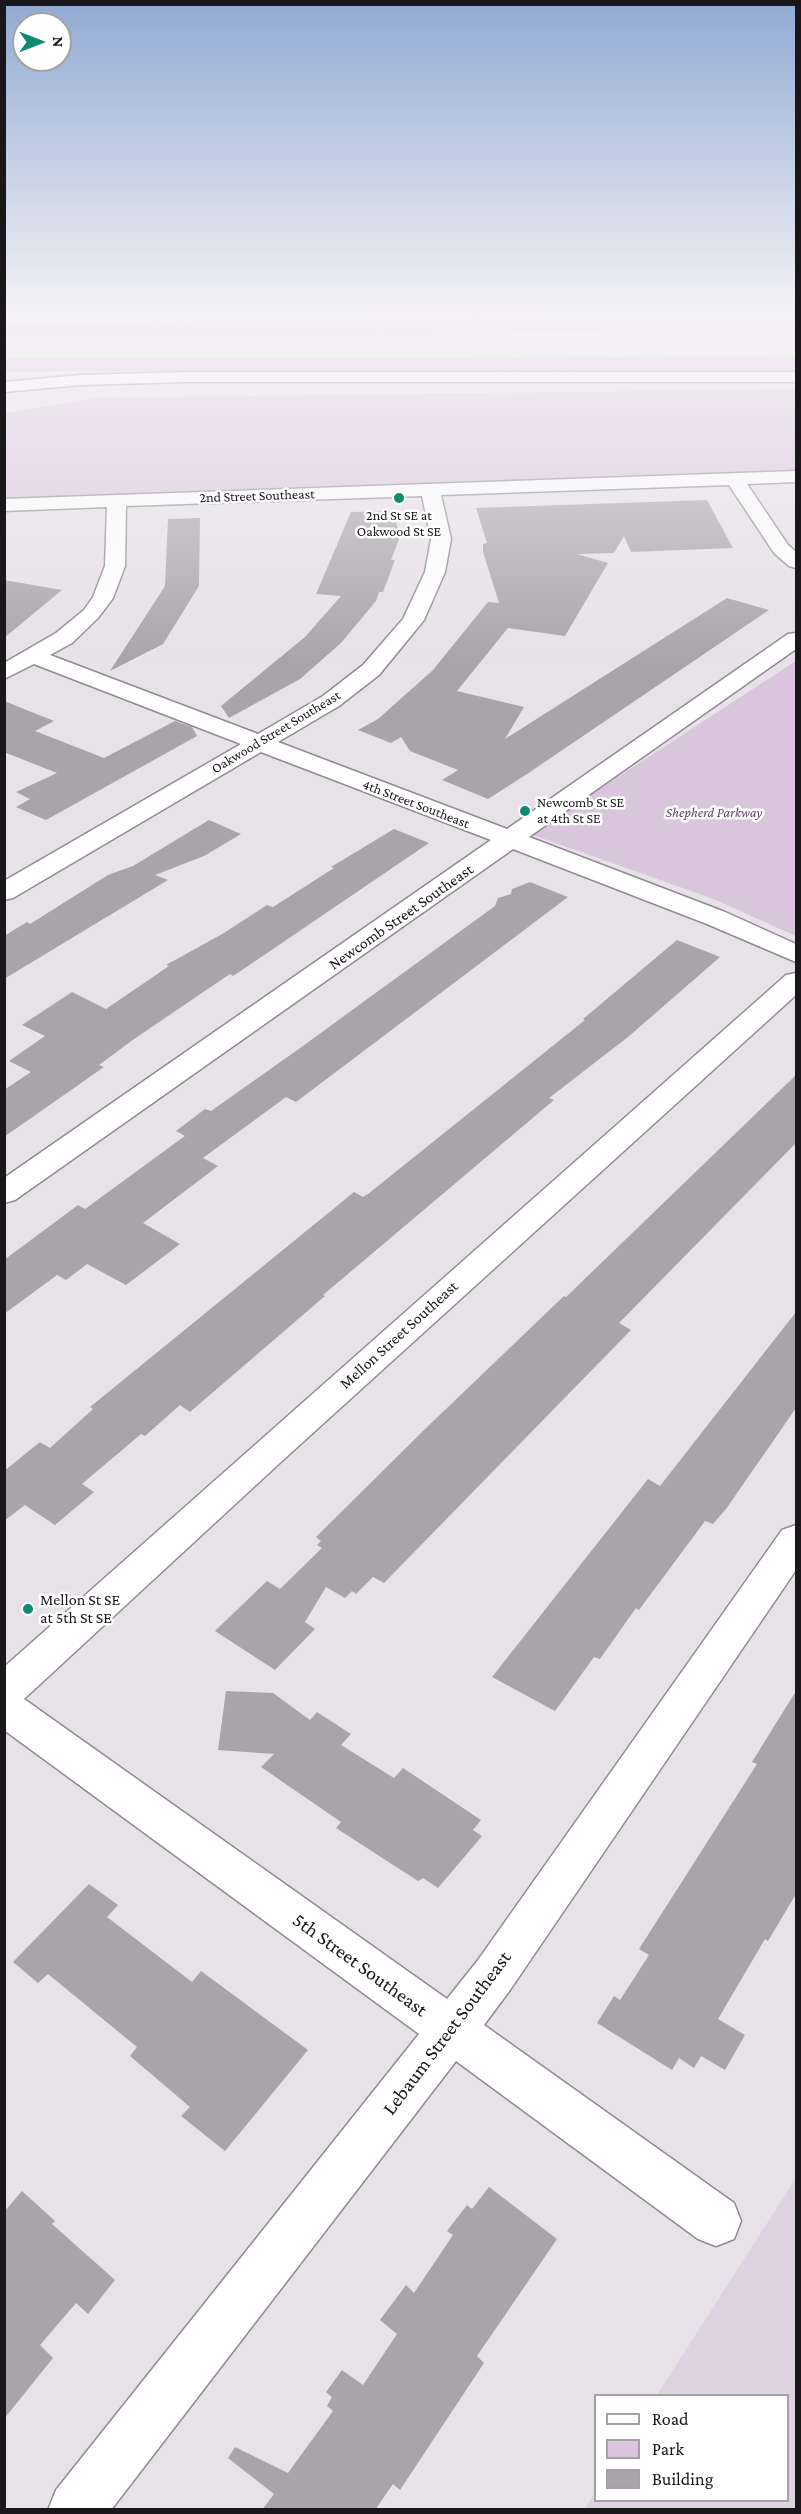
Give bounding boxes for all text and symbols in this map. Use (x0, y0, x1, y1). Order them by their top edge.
north arrow (12, 12, 72, 72)
text: N (50, 37, 67, 47)
street label: 2nd Street Southeast (199, 486, 315, 506)
marker: 2nd St SE at Oakwood St SE (392, 491, 406, 505)
place label: 2nd St SE at Oakwood St SE (357, 508, 441, 540)
street label: Oakwood Street Southeast (208, 687, 344, 777)
street label: 4th Street Southeast (360, 776, 472, 832)
place label: Newcomb St SE at 4th St SE (537, 795, 624, 828)
marker: Newcomb St SE at 4th St SE (518, 804, 532, 818)
park label: Shepherd Parkway (666, 805, 762, 821)
street label: Newcomb Street Southeast (325, 860, 477, 974)
street label: Mellon Street Southeast (336, 1277, 462, 1393)
place label: Mellon St SE at 5th St SE (40, 1590, 120, 1628)
marker: Mellon St SE at 5th St SE (21, 1602, 35, 1616)
street label: 5th Street Southeast (288, 1908, 432, 2022)
street label: Lebaum Street Southeast (378, 1946, 516, 2120)
legend (594, 2394, 789, 2502)
text: Road (652, 2409, 689, 2429)
text: Park (652, 2439, 684, 2459)
text: Building (652, 2469, 713, 2489)

